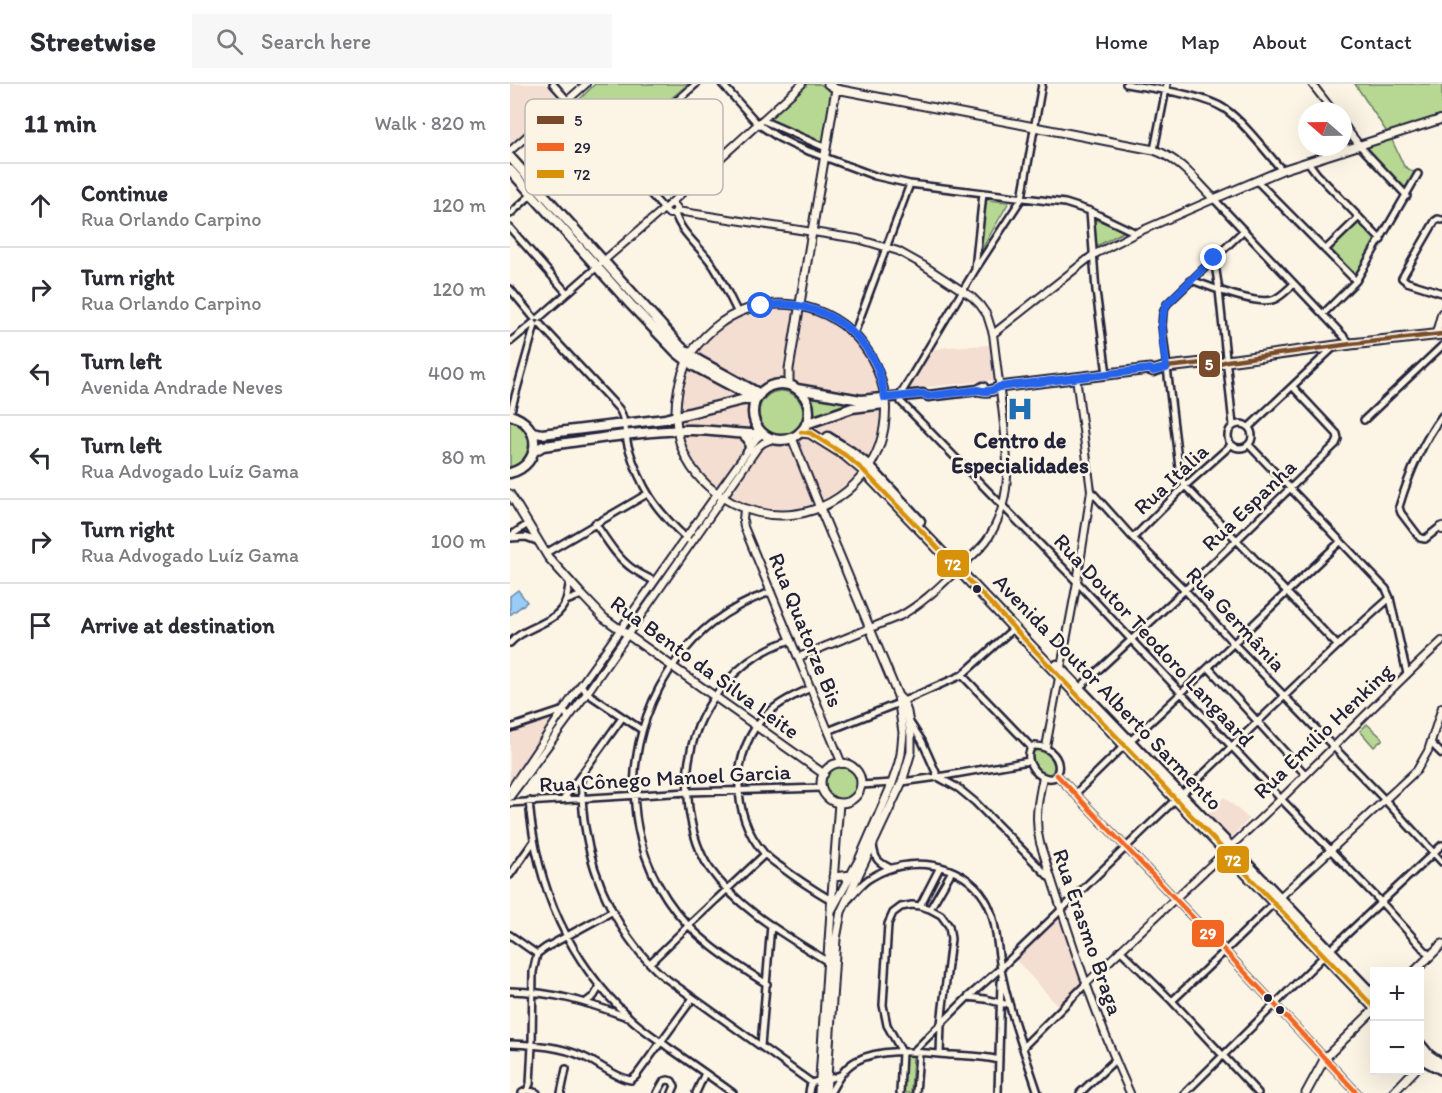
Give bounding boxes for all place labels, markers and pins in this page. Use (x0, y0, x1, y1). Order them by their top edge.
hospital icon: Centro de Especialidades (1005, 394, 1035, 424)
place label: Centro de Especialidades (951, 427, 1089, 479)
unlabelled marker (971, 583, 983, 595)
unlabelled marker (1262, 992, 1274, 1004)
unlabelled marker (1274, 1004, 1286, 1016)

